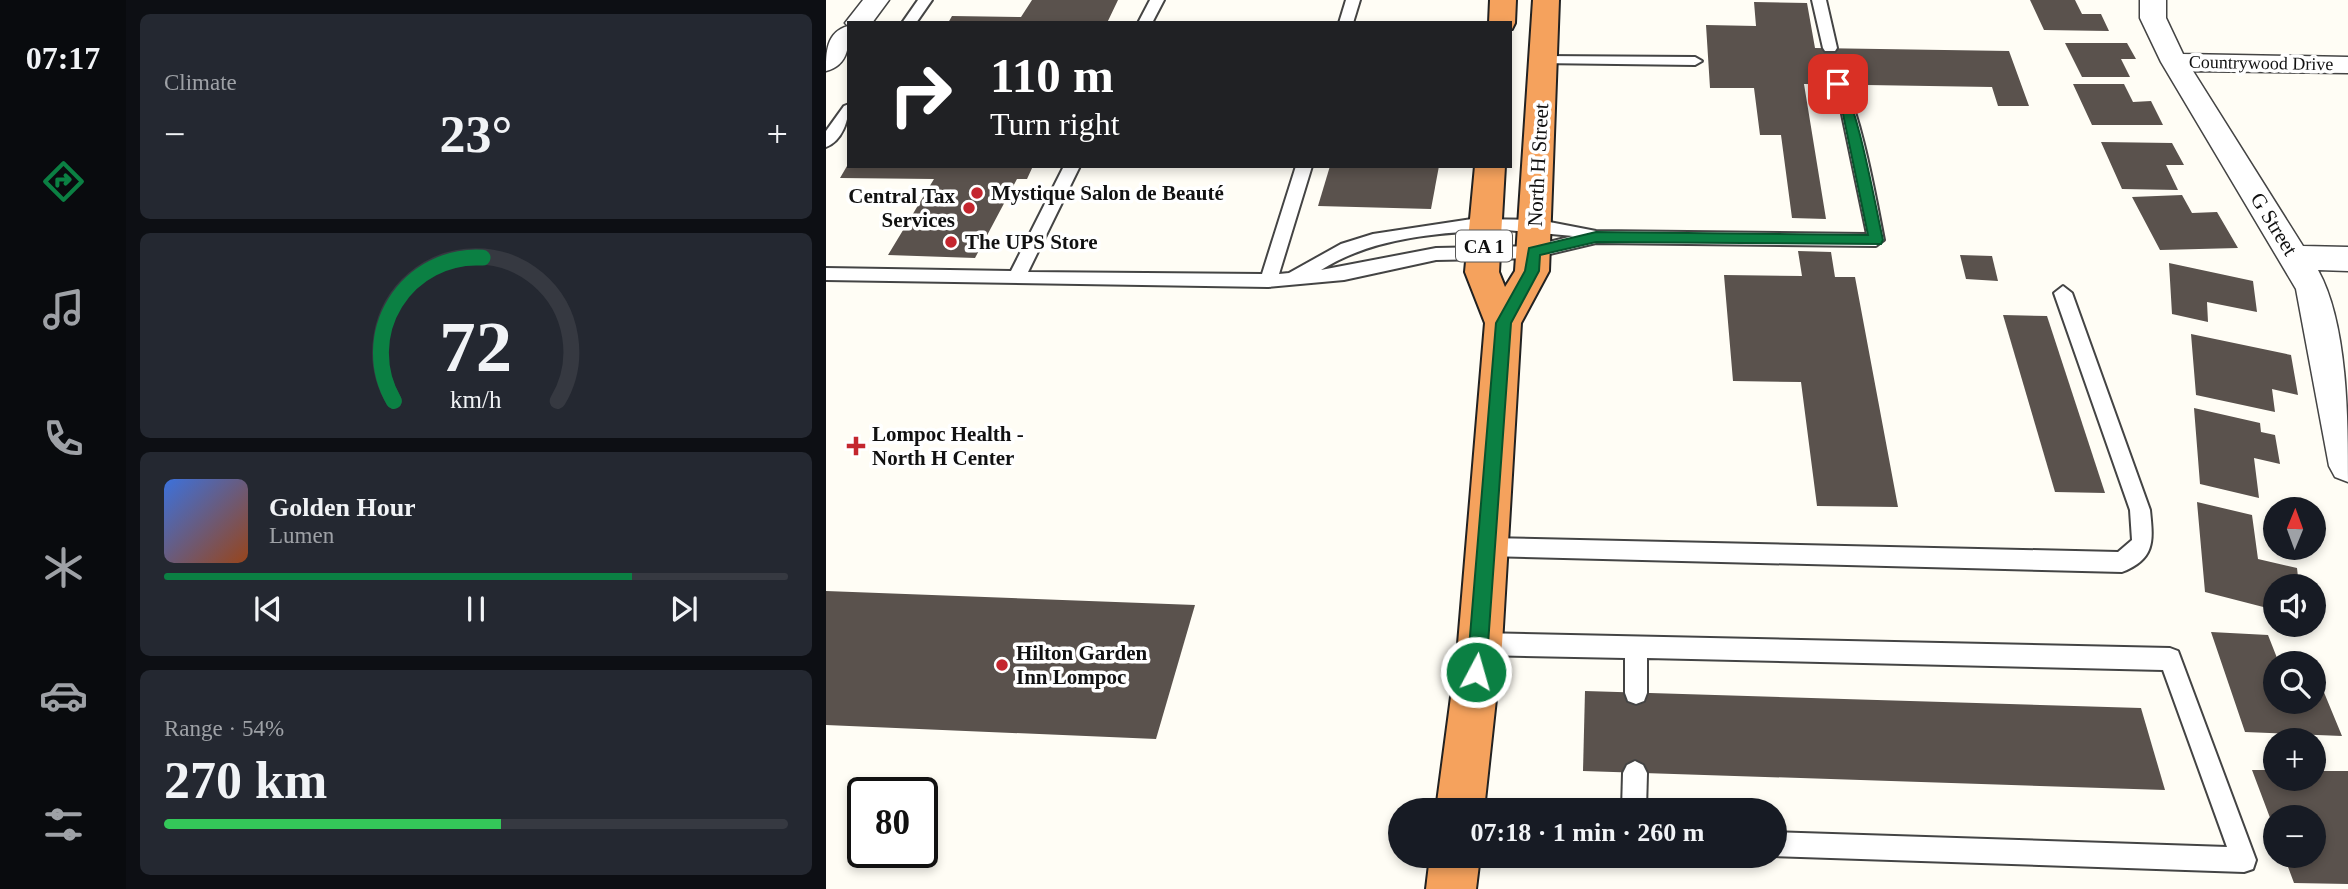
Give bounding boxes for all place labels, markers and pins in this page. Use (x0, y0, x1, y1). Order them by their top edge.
pin (1808, 54, 1868, 114)
place label: Mystique Salon de Beauté (991, 181, 1224, 205)
place label: Central Tax Services (848, 184, 955, 232)
marker: Mystique Salon de Beauté (969, 185, 985, 201)
marker: Central Tax Services (961, 200, 977, 216)
place label: The UPS Store (965, 230, 1098, 254)
marker: The UPS Store (943, 234, 959, 250)
place label: Lompoc Health - North H Center (872, 422, 1024, 470)
marker: Lompoc Health - North H Center (846, 436, 866, 456)
place label: Hilton Garden Inn Lompoc (1016, 641, 1148, 689)
marker: Hilton Garden Inn Lompoc (994, 657, 1010, 673)

